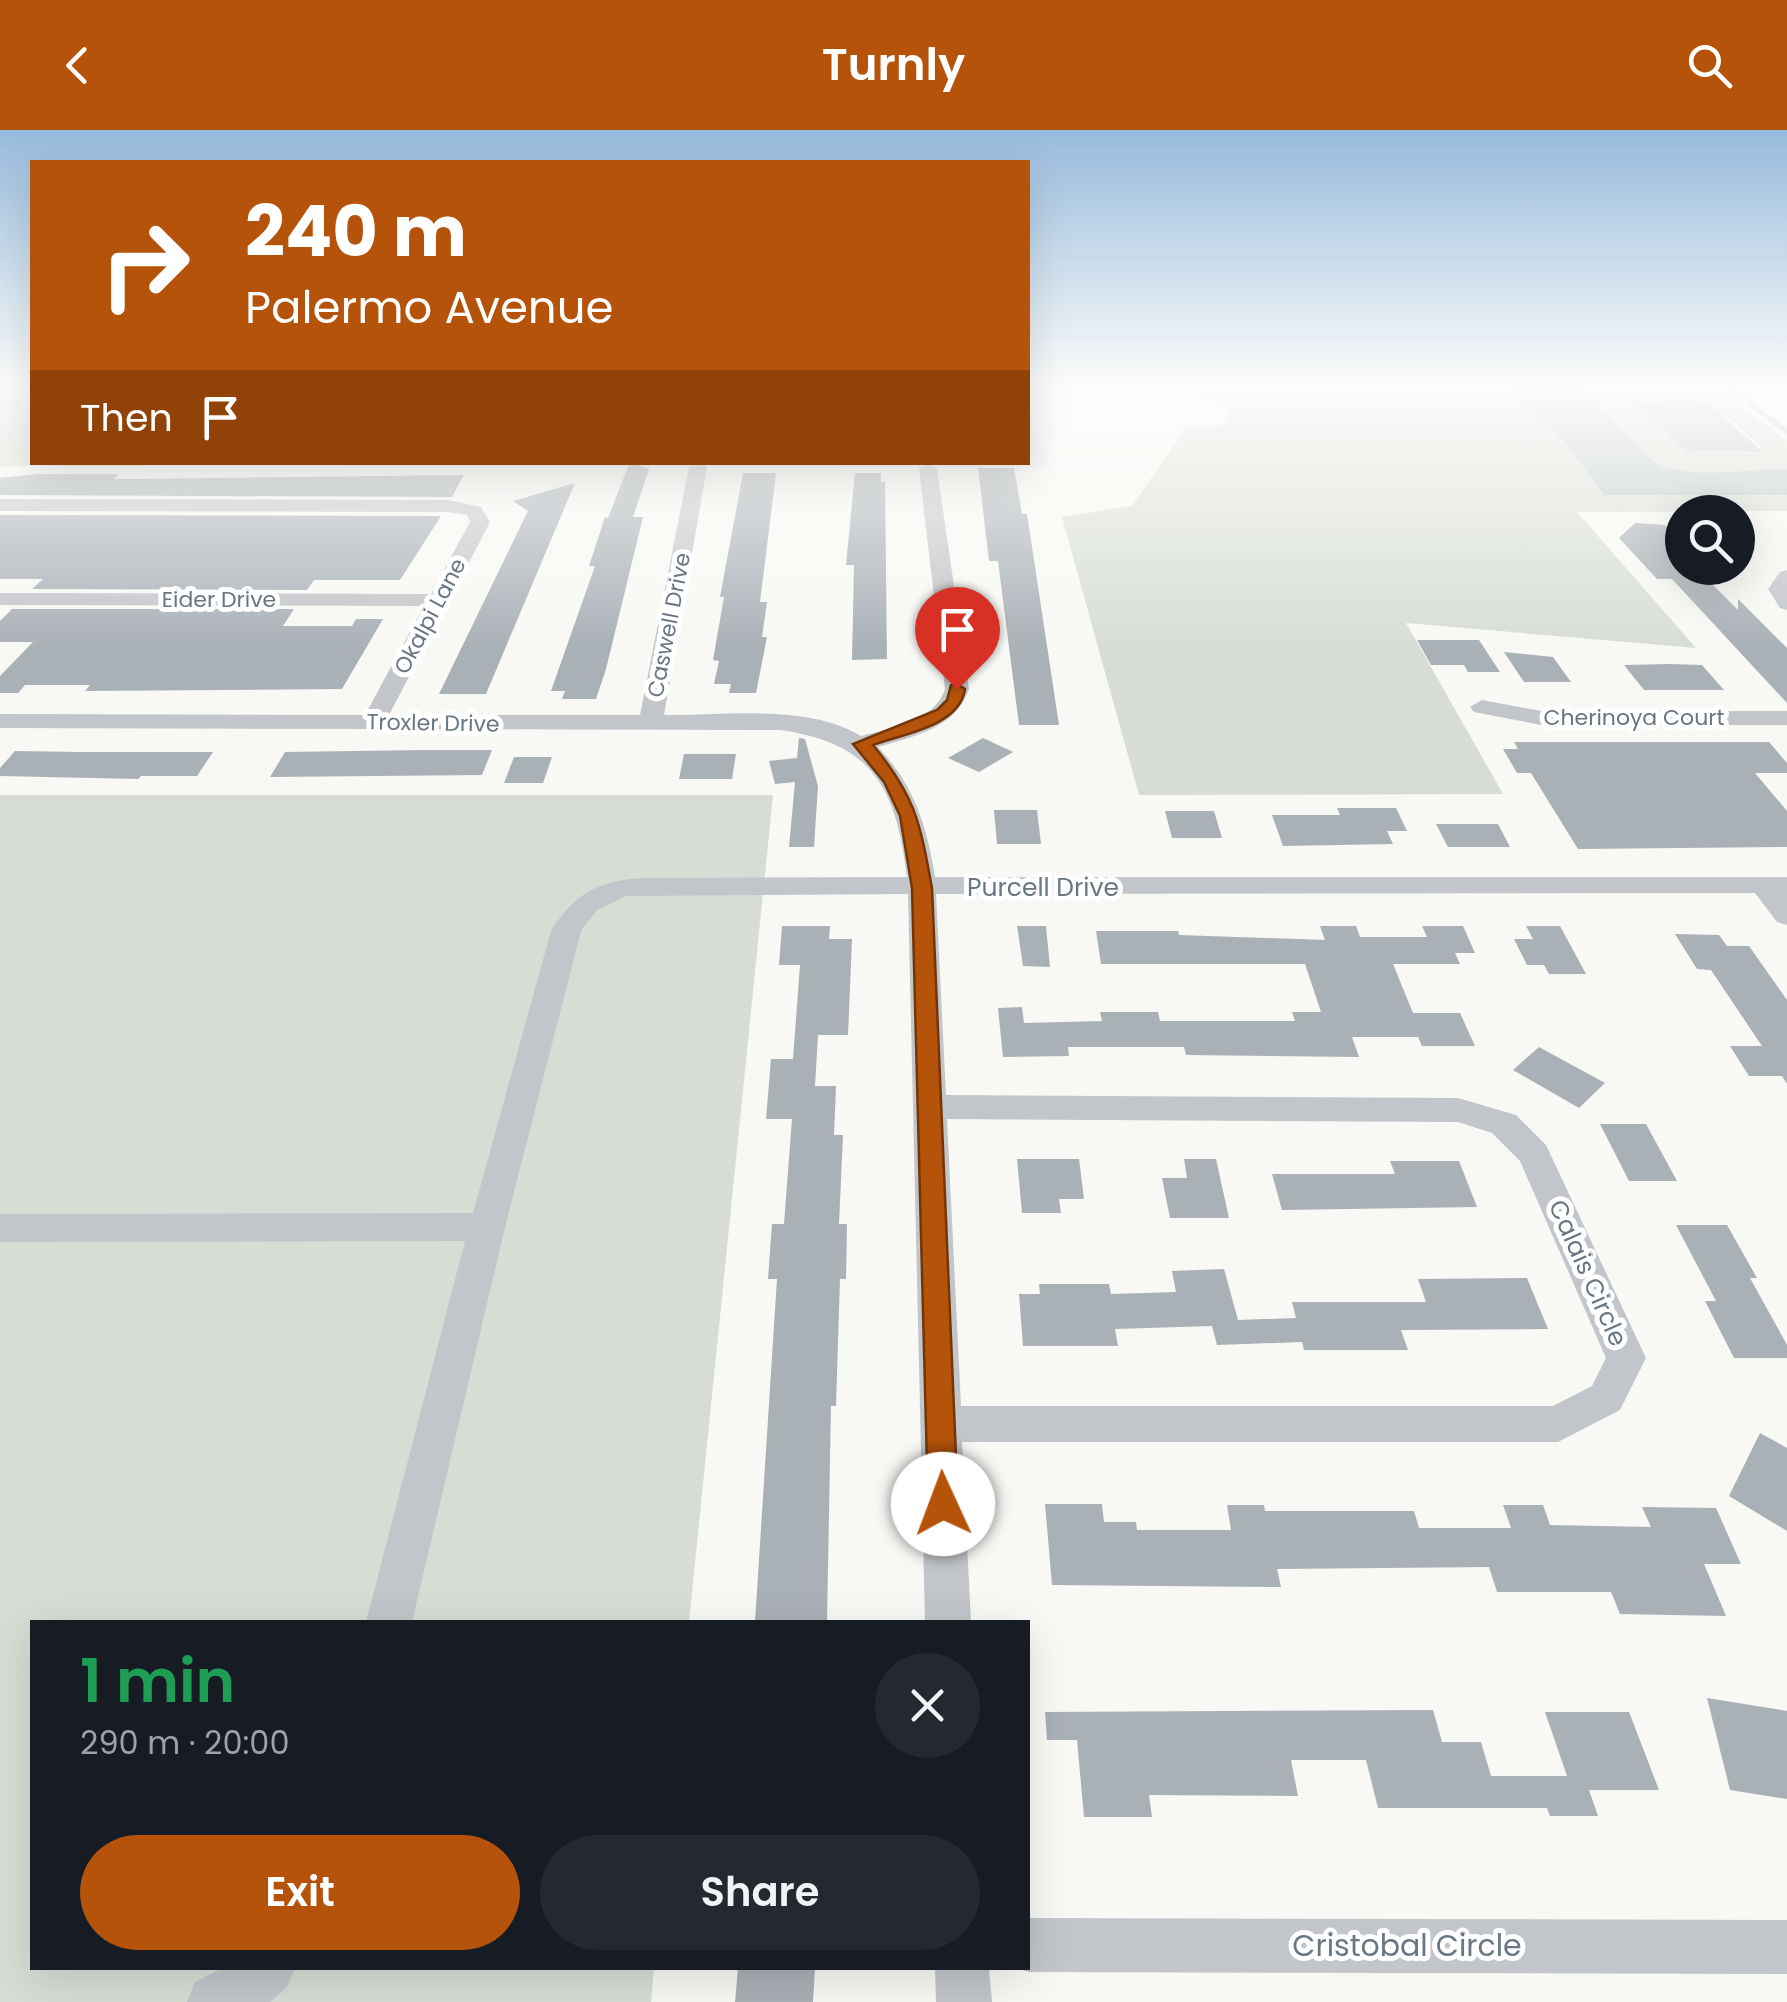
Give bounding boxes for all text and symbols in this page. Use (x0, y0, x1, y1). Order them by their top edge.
text: Turnly (822, 33, 965, 96)
icon: back (50, 38, 105, 93)
icon: search (1682, 38, 1737, 93)
text: 240 m (245, 182, 467, 281)
icon: right (80, 200, 210, 330)
text: Palermo Avenue (245, 276, 613, 339)
icon: arrive (193, 390, 248, 445)
text: Then (80, 391, 173, 444)
map controls (1665, 495, 1755, 585)
button: search (1665, 495, 1755, 585)
street label: Caswell Drive (640, 550, 698, 700)
street label: Okalpi Lane (386, 553, 474, 679)
street label: Eider Drive (162, 584, 276, 615)
pin (915, 587, 1000, 690)
icon: arrive (930, 602, 985, 657)
street label: Cherinoya Court (1544, 702, 1724, 733)
street label: Troxler Drive (366, 706, 500, 740)
street label: Purcell Drive (967, 870, 1119, 905)
street label: Calais Circle (1540, 1194, 1636, 1352)
position arrow (891, 1452, 995, 1556)
text: 1 min (80, 1639, 235, 1723)
button: close (875, 1653, 980, 1758)
text: 290 m · 20:00 (80, 1720, 290, 1765)
button: Exit (80, 1835, 520, 1950)
button: Share (540, 1835, 980, 1950)
street label: Cristobal Circle (1292, 1924, 1522, 1967)

